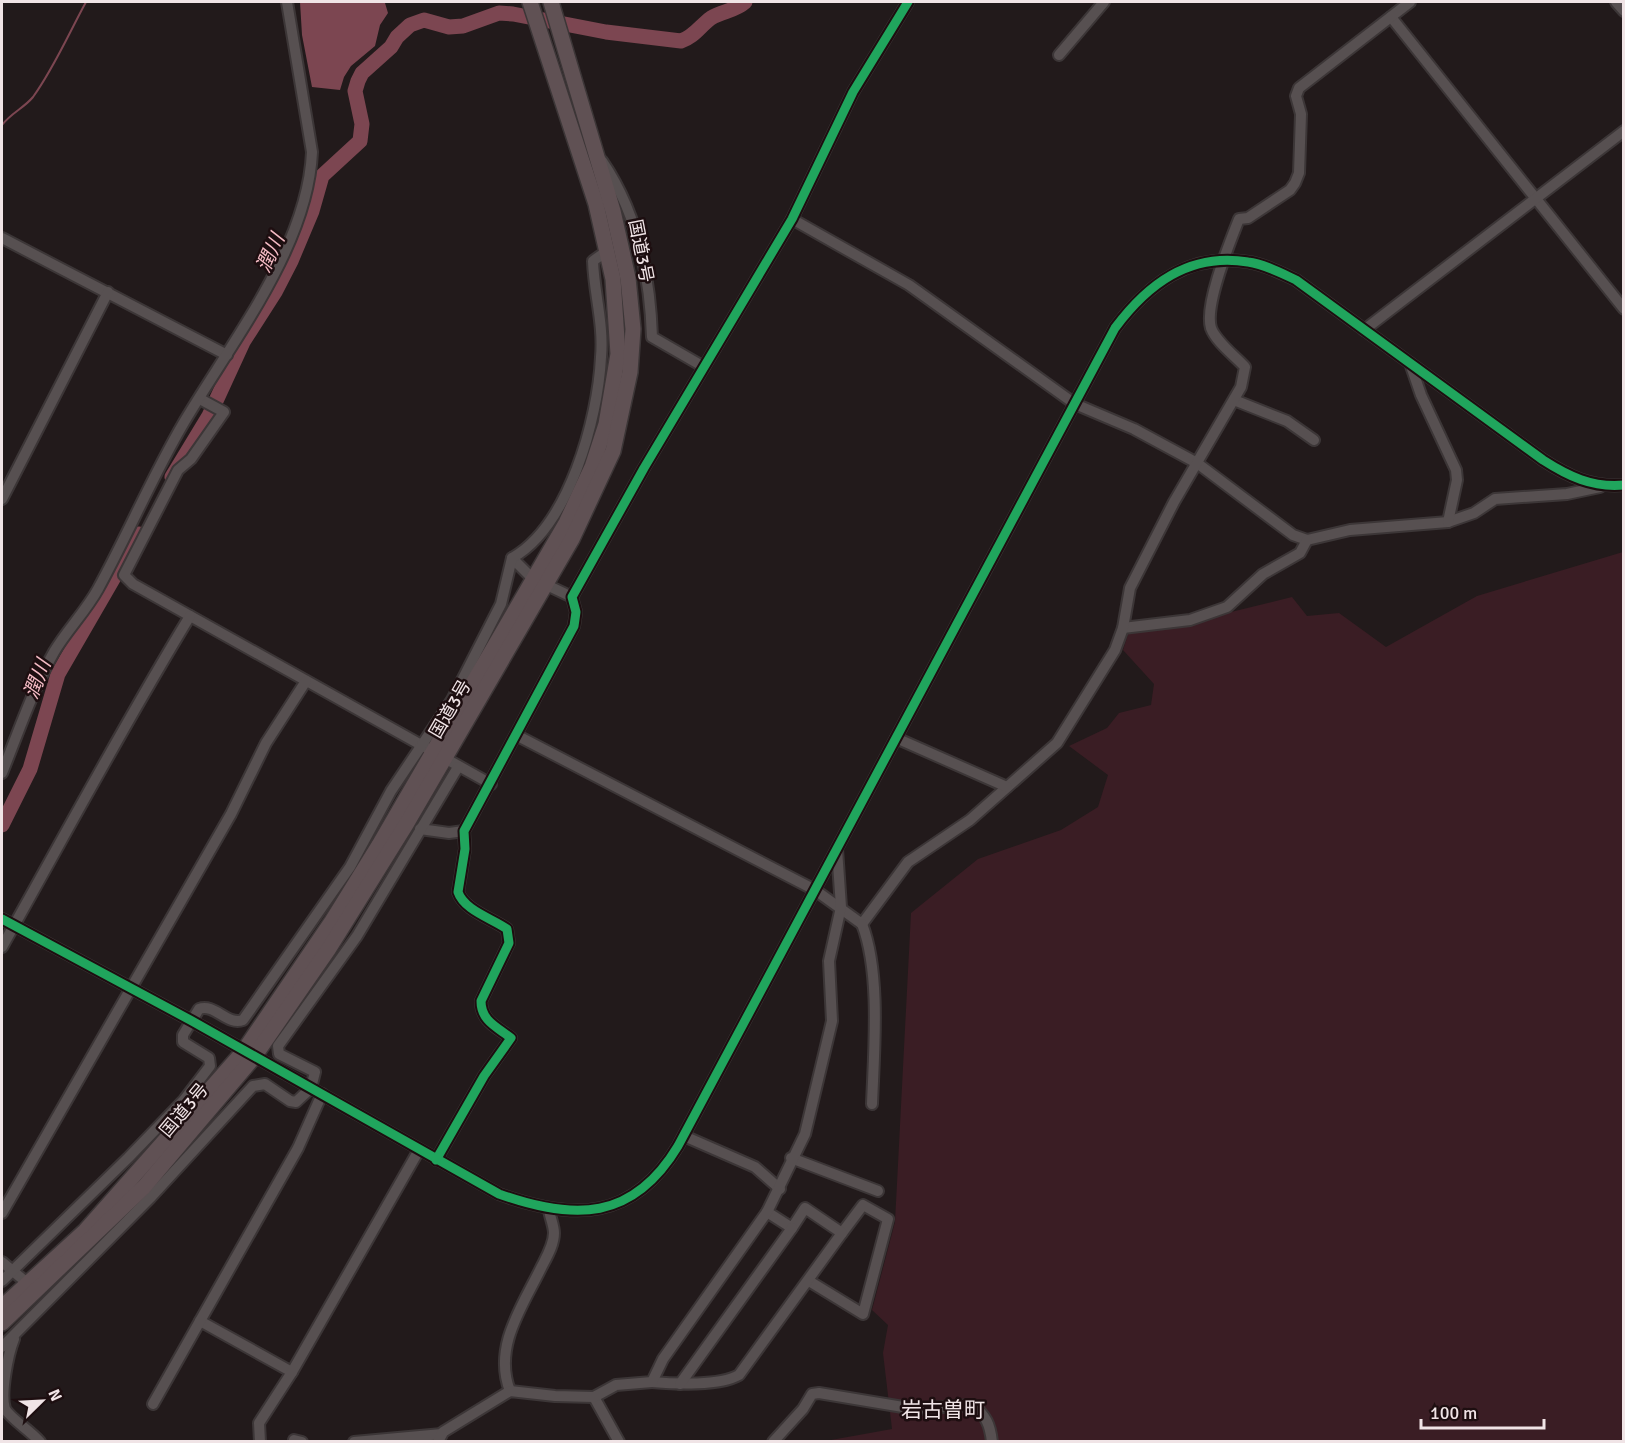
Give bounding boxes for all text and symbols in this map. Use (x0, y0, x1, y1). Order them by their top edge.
street label: 国道3号 (624, 218, 658, 284)
water label: 潤川 (251, 228, 291, 277)
water label: 潤川 (19, 654, 57, 702)
street label: 国道3号 (425, 676, 475, 742)
street label: 国道3号 (155, 1079, 213, 1141)
north arrow (12, 1371, 72, 1431)
text: N (43, 1386, 66, 1404)
scale bar (1421, 1392, 1544, 1430)
district label: 岩古曽町 (901, 1397, 985, 1423)
text: 100 m (1430, 1402, 1477, 1424)

